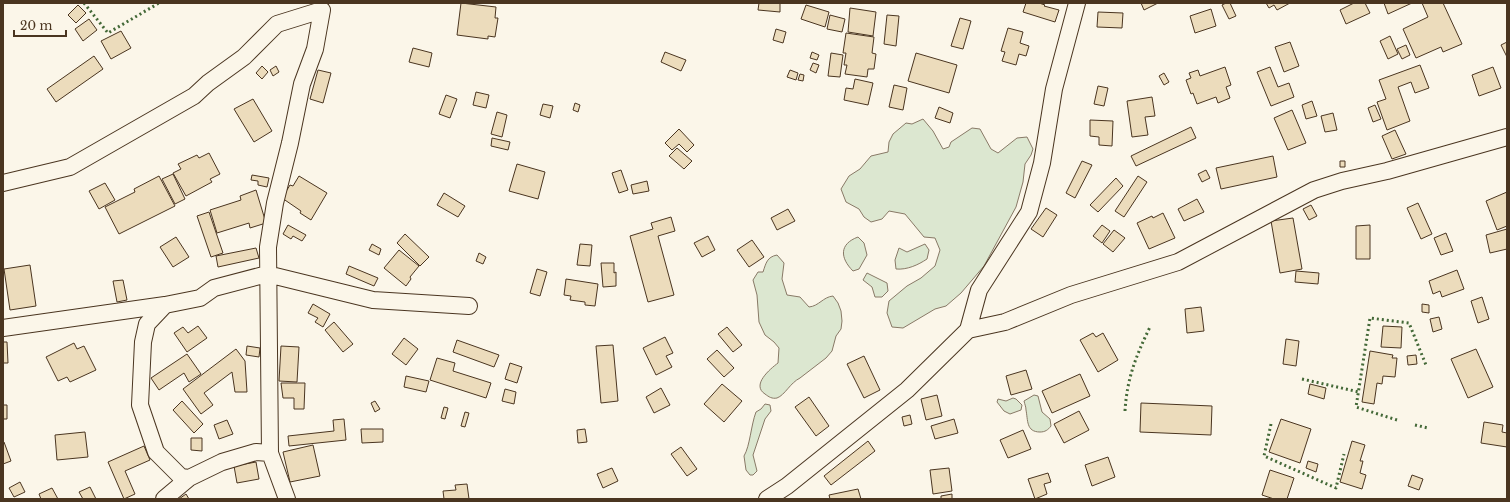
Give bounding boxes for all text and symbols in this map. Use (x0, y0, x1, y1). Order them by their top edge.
scale bar (14, 12, 66, 38)
text: 20 m (20, 18, 52, 33)

